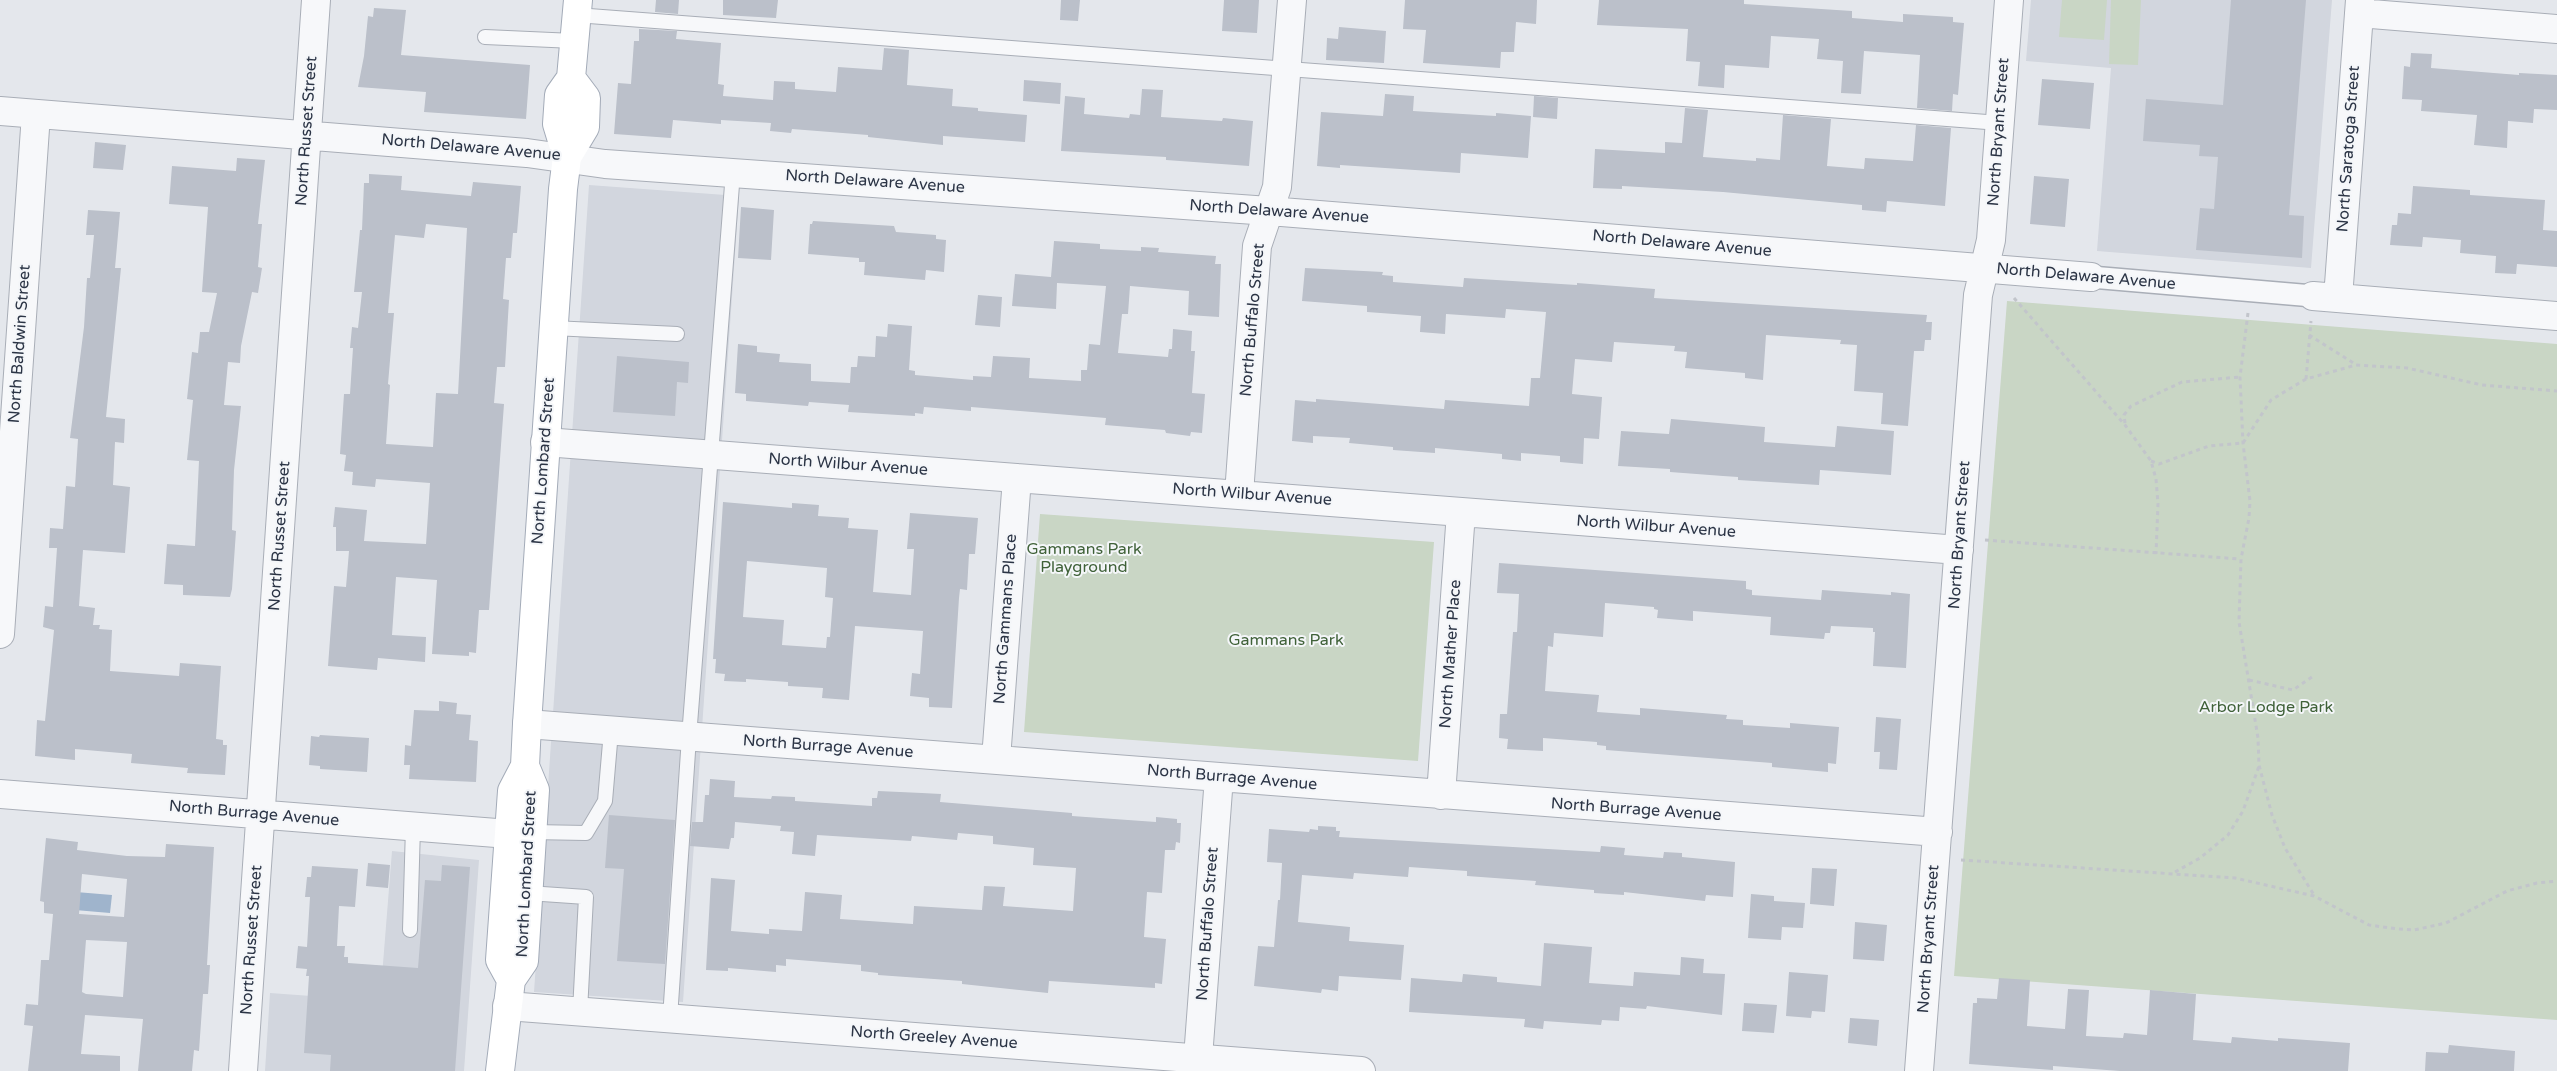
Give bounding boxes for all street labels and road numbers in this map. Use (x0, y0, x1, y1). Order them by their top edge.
street label: North Russet Street (292, 55, 322, 207)
street label: North Bryant Street (1984, 57, 2014, 207)
street label: North Saratoga Street (2334, 65, 2364, 233)
street label: North Delaware Avenue (380, 131, 562, 165)
street label: North Delaware Avenue (785, 166, 965, 198)
street label: North Delaware Avenue (1189, 196, 1369, 228)
street label: North Delaware Avenue (1591, 227, 1773, 261)
street label: North Buffalo Street (1237, 242, 1269, 398)
street label: North Delaware Avenue (1995, 260, 2177, 294)
street label: North Baldwin Street (5, 264, 35, 424)
street label: North Lombard Street (529, 377, 559, 545)
street label: North Wilbur Avenue (768, 450, 928, 480)
street label: North Russet Street (265, 460, 295, 612)
street label: North Bryant Street (1945, 460, 1975, 610)
street label: North Wilbur Avenue (1172, 480, 1332, 510)
street label: North Wilbur Avenue (1576, 512, 1736, 542)
street label: North Gammans Place (990, 533, 1022, 705)
street label: North Mather Place (1436, 579, 1466, 729)
street label: North Burrage Avenue (742, 731, 914, 763)
street label: North Burrage Avenue (1146, 761, 1318, 795)
street label: North Lombard Street (513, 790, 541, 958)
street label: North Burrage Avenue (1550, 794, 1722, 826)
street label: North Burrage Avenue (168, 797, 340, 831)
street label: North Buffalo Street (1193, 847, 1223, 1001)
street label: North Russet Street (237, 864, 267, 1016)
street label: North Bryant Street (1914, 864, 1944, 1014)
street label: North Greeley Avenue (850, 1023, 1018, 1053)

